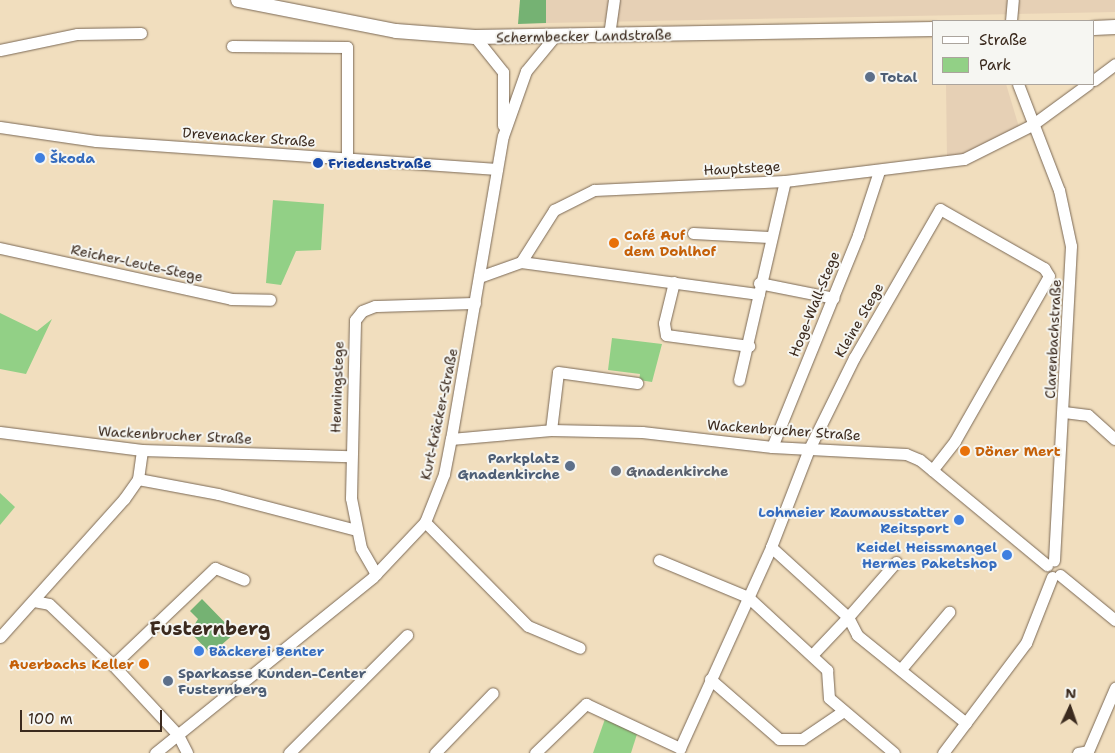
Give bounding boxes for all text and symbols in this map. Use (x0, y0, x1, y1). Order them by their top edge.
legend (932, 20, 1095, 85)
street label: Schermbecker Landstraße (496, 26, 672, 46)
text: Straße (979, 30, 1027, 50)
text: Park (979, 55, 1011, 75)
place label: Total (880, 69, 917, 85)
marker: Total (864, 71, 876, 83)
street label: Drevenacker Straße (182, 124, 316, 150)
place label: Škoda (50, 150, 95, 166)
marker: Škoda (34, 152, 46, 164)
place label: Friedenstraße (328, 155, 432, 171)
marker: Friedenstraße (312, 157, 324, 169)
street label: Hauptstege (703, 158, 781, 178)
place label: Café Auf dem Dohlhof (624, 227, 716, 260)
marker: Café Auf dem Dohlhof (608, 237, 620, 249)
street label: Reicher-Leute-Stege (69, 241, 205, 285)
street label: Hoge-Wall-Stege (785, 249, 843, 359)
street label: Clarenbachstraße (1041, 279, 1065, 399)
street label: Kleine Stege (831, 280, 887, 360)
street label: Henningstege (327, 341, 347, 433)
street label: Kurt-Kräcker-Straße (417, 347, 461, 481)
street label: Wackenbrucher Straße (707, 416, 861, 444)
street label: Wackenbrucher Straße (98, 423, 252, 447)
place label: Döner Mert (975, 443, 1060, 459)
marker: Döner Mert (959, 445, 971, 457)
place label: Parkplatz Gnadenkirche (458, 450, 560, 482)
marker: Parkplatz Gnadenkirche (564, 460, 576, 472)
place label: Gnadenkirche (626, 463, 728, 479)
marker: Gnadenkirche (610, 465, 622, 477)
place label: Lohmeier Raumausstatter Reitsport (758, 504, 949, 536)
marker: Lohmeier Raumausstatter Reitsport (953, 514, 965, 526)
place label: Keidel Heissmangel Hermes Paketshop (856, 539, 997, 572)
marker: Keidel Heissmangel Hermes Paketshop (1001, 549, 1013, 561)
district label: Fusternberg (150, 618, 270, 640)
place label: Bäckerei Benter (209, 643, 324, 659)
marker: Bäckerei Benter (193, 645, 205, 657)
place label: Auerbachs Keller (9, 656, 134, 672)
marker: Auerbachs Keller (138, 658, 150, 670)
place label: Sparkasse Kunden-Center Fusternberg (178, 665, 366, 698)
marker: Sparkasse Kunden-Center Fusternberg (162, 675, 174, 687)
north arrow (1045, 683, 1095, 733)
text: N (1065, 684, 1077, 702)
scale bar (22, 700, 165, 732)
text: 100 m (28, 709, 73, 729)

